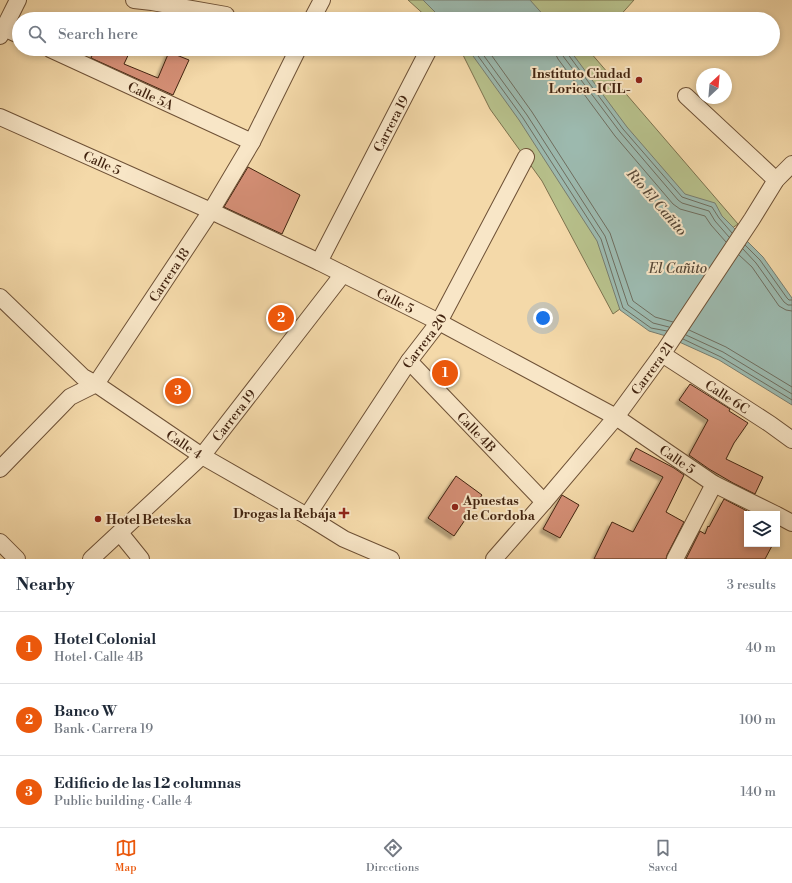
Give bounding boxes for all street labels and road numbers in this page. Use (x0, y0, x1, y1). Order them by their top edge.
street label: Calle 5A (125, 79, 177, 114)
street label: Carrera 19 (370, 93, 413, 155)
street label: Calle 5 (81, 148, 123, 179)
street label: Carrera 18 (146, 245, 193, 305)
street label: Calle 5 (374, 285, 416, 317)
street label: Carrera 20 (399, 311, 451, 372)
street label: Carrera 21 (628, 339, 677, 398)
street label: Calle 6C (702, 377, 752, 417)
street label: Carrera 19 (209, 387, 260, 445)
street label: Calle 4B (453, 409, 499, 456)
street label: Calle 4 (163, 427, 205, 463)
street label: Calle 5 (656, 442, 698, 478)

